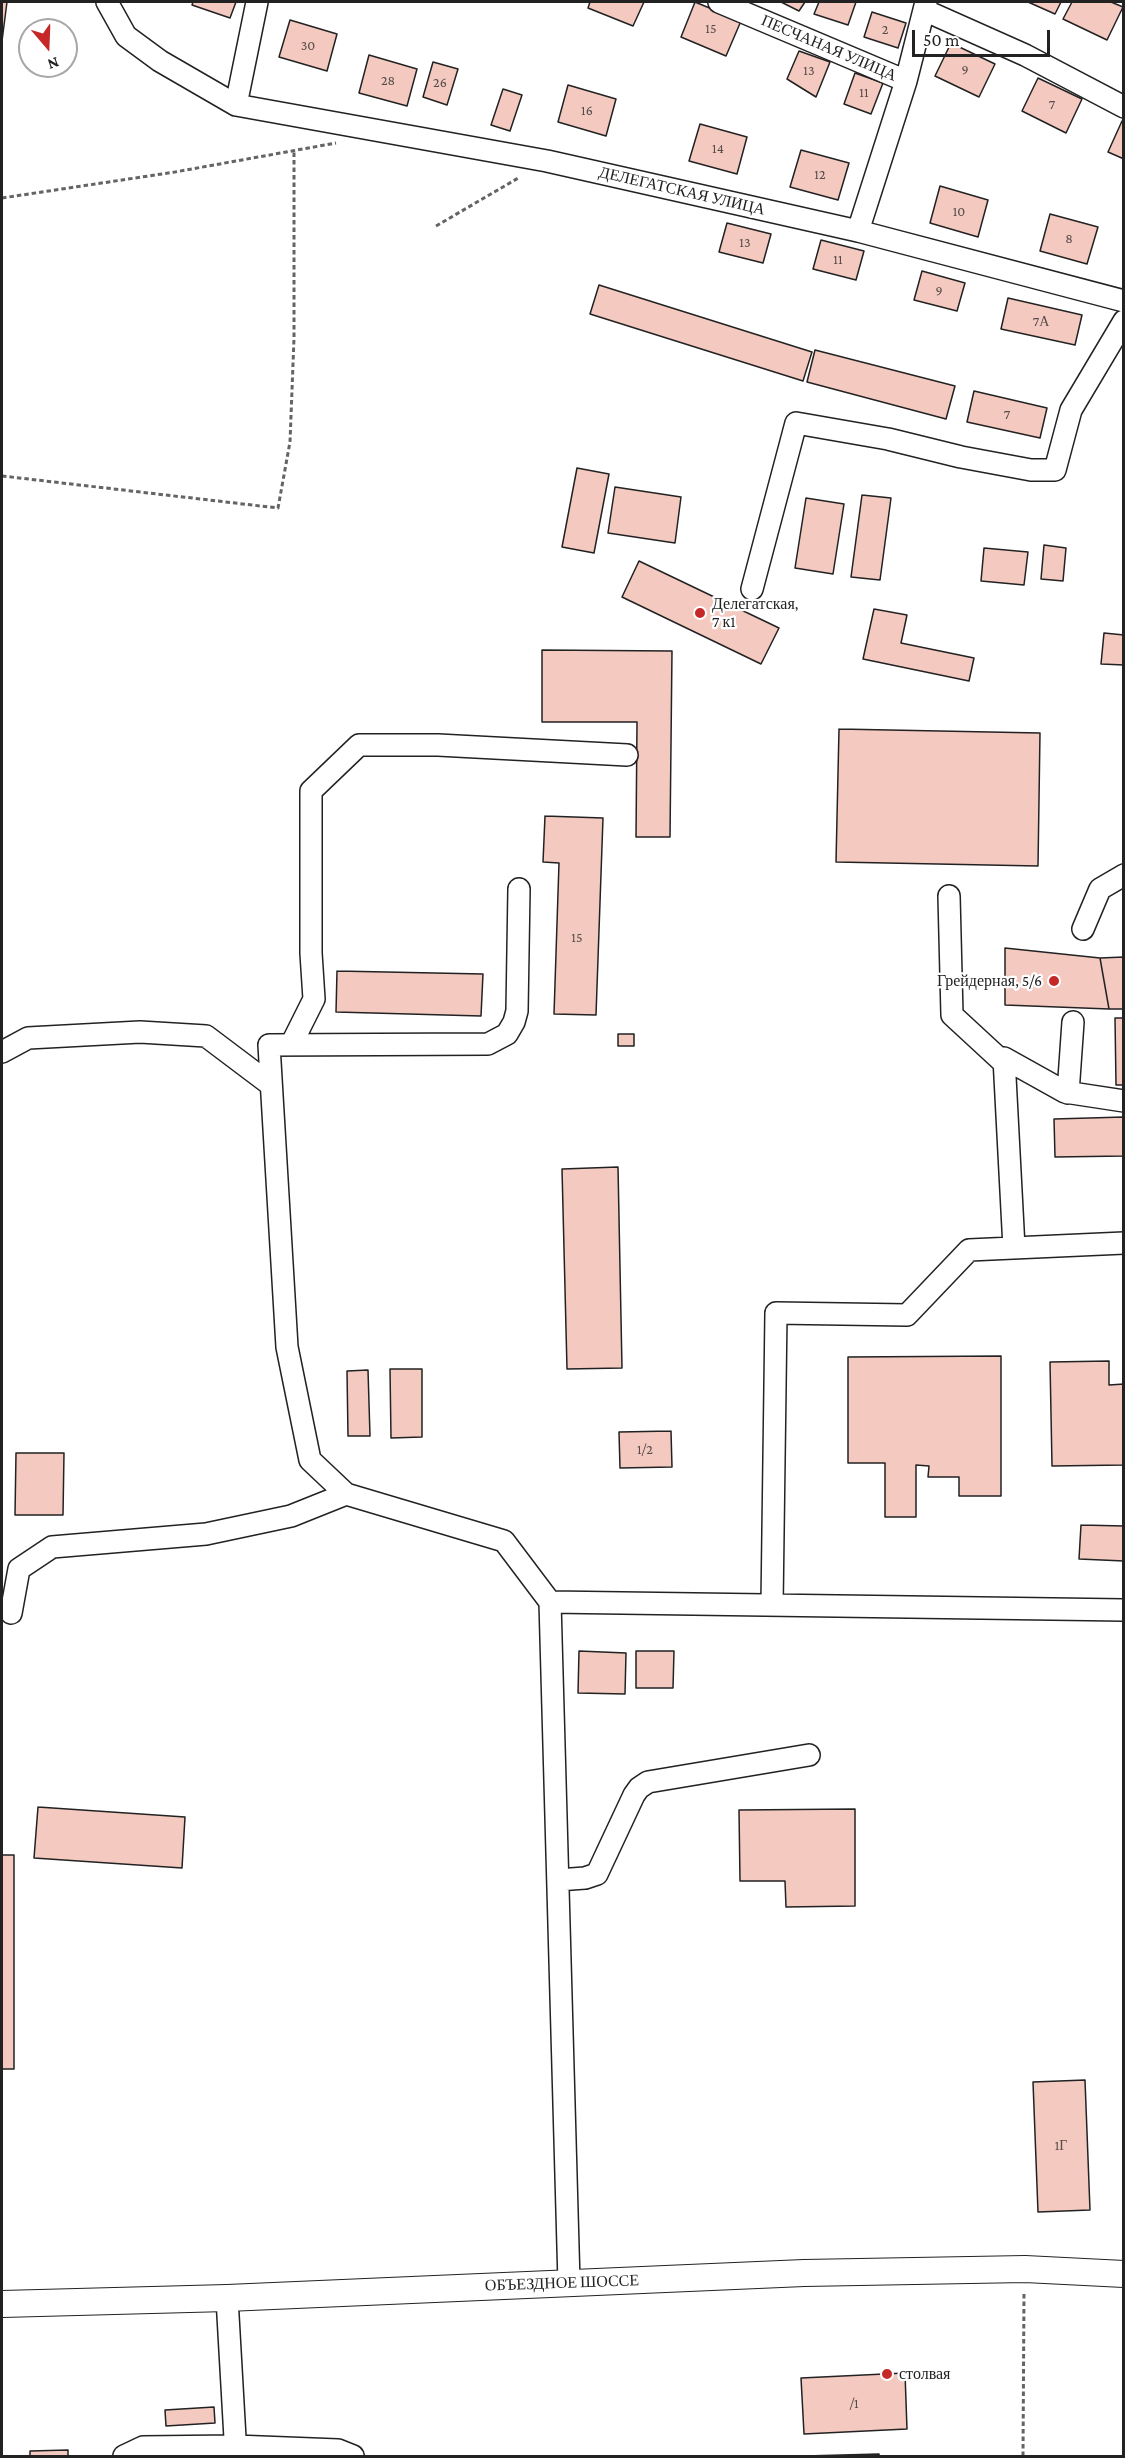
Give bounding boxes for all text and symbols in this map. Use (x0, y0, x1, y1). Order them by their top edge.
street label: ПЕСЧАНАЯ УЛИЦА (758, 11, 900, 85)
north arrow (18, 18, 78, 78)
scale bar (915, 18, 1053, 56)
house number: 15 (705, 21, 717, 37)
house number: 2 (882, 22, 888, 38)
text: 50 m (923, 30, 960, 50)
house number: 30 (301, 38, 315, 54)
text: N (45, 54, 61, 73)
house number: 9 (961, 62, 969, 78)
house number: 13 (803, 63, 815, 79)
house number: 28 (381, 73, 395, 89)
house number: 26 (433, 75, 447, 91)
house number: 11 (859, 85, 869, 101)
house number: 7 (1049, 97, 1055, 113)
house number: 16 (581, 103, 593, 119)
house number: 14 (712, 141, 724, 157)
street label: ДЕЛЕГАТСКАЯ УЛИЦА (597, 163, 767, 219)
house number: 12 (814, 167, 826, 183)
house number: 10 (953, 204, 965, 220)
house number: 8 (1065, 231, 1073, 247)
house number: 13 (739, 235, 751, 251)
house number: 11 (833, 252, 843, 268)
house number: 9 (935, 283, 943, 299)
house number: 7А (1033, 314, 1049, 330)
house number: 7 (1004, 407, 1010, 423)
place label: Делегатская, 7 к1 (712, 594, 798, 632)
marker: Делегатская, 7 к1 (693, 606, 707, 620)
house number: 15 (571, 930, 583, 946)
place label: Грейдерная, 5/6 (937, 971, 1042, 991)
marker: Грейдерная, 5/6 (1047, 974, 1061, 988)
house number: 1/2 (637, 1442, 653, 1458)
house number: 1Г (1055, 2138, 1067, 2154)
street label: ОБЪЕЗДНОЕ ШОССЕ (485, 2271, 639, 2295)
place label: столвая (899, 2364, 950, 2384)
marker: столвая (880, 2367, 894, 2381)
house number: /1 (849, 2396, 859, 2412)

